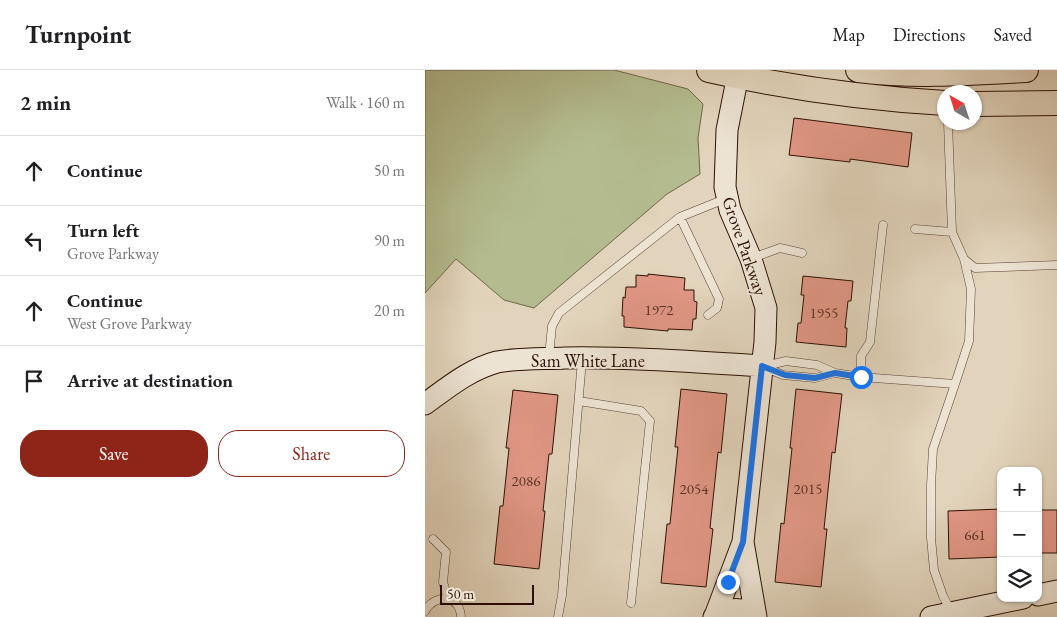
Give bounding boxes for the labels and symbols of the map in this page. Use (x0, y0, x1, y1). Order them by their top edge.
north arrow (937, 85, 982, 130)
street label: Grove Parkway (717, 193, 773, 299)
house number: 1972 (645, 300, 674, 319)
house number: 1955 (810, 303, 838, 322)
street label: Sam White Lane (531, 349, 645, 372)
route start (850, 366, 873, 389)
house number: 2086 (512, 471, 540, 490)
house number: 2054 (680, 479, 709, 498)
house number: 2015 (794, 479, 822, 498)
house number: 661 (964, 525, 986, 544)
route end (717, 571, 740, 594)
scale bar (440, 582, 534, 605)

